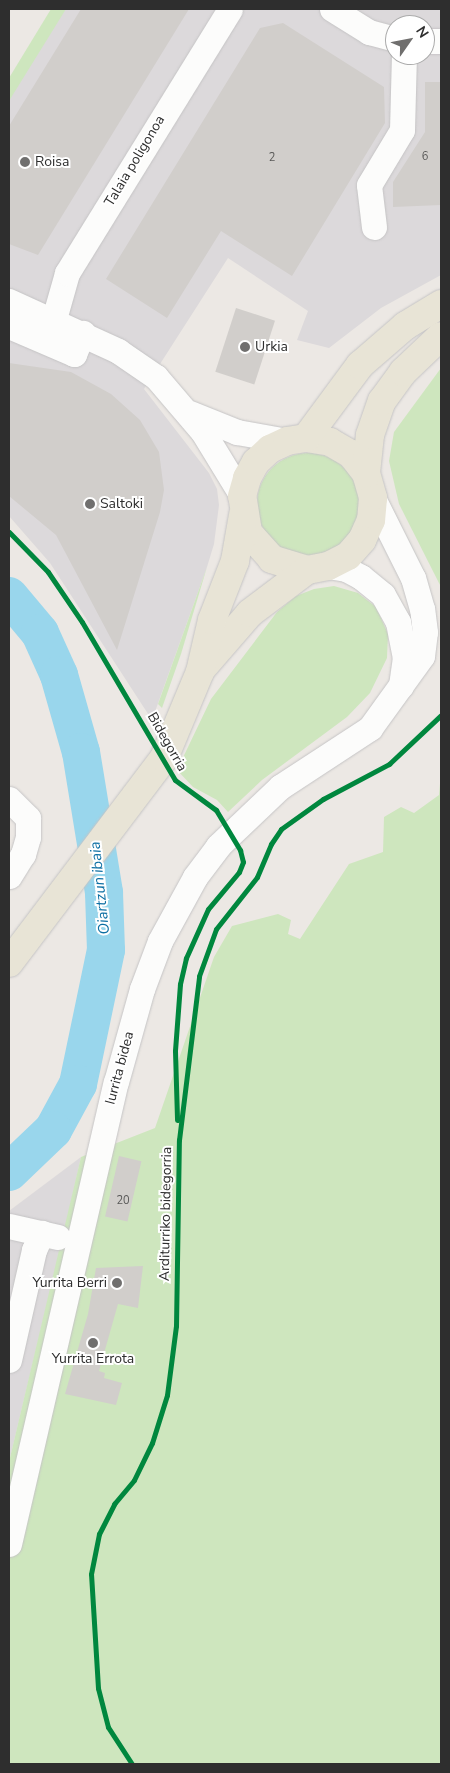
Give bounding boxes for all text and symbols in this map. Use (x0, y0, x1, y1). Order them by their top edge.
north arrow (385, 15, 435, 65)
text: N (411, 23, 433, 42)
street label: Talaia poligonoa (101, 112, 169, 210)
house number: 6 (422, 150, 428, 164)
house number: 2 (269, 151, 275, 165)
place label: Roisa (35, 154, 69, 170)
marker: Roisa (19, 156, 31, 168)
place label: Urkia (255, 339, 288, 355)
marker: Urkia (239, 341, 251, 353)
place label: Saltoki (100, 496, 143, 512)
marker: Saltoki (84, 498, 96, 510)
street label: Bidegorria (143, 710, 191, 774)
water label: Oiartzun ibaia (86, 841, 114, 935)
street label: Iurrita bidea (102, 1030, 138, 1106)
street label: Arditurriko bidegorria (156, 1147, 176, 1281)
house number: 20 (116, 1194, 130, 1208)
place label: Yurrita Berri (32, 1275, 107, 1291)
marker: Yurrita Berri (111, 1277, 123, 1289)
marker: Yurrita Errota (87, 1337, 99, 1349)
place label: Yurrita Errota (52, 1351, 134, 1367)

